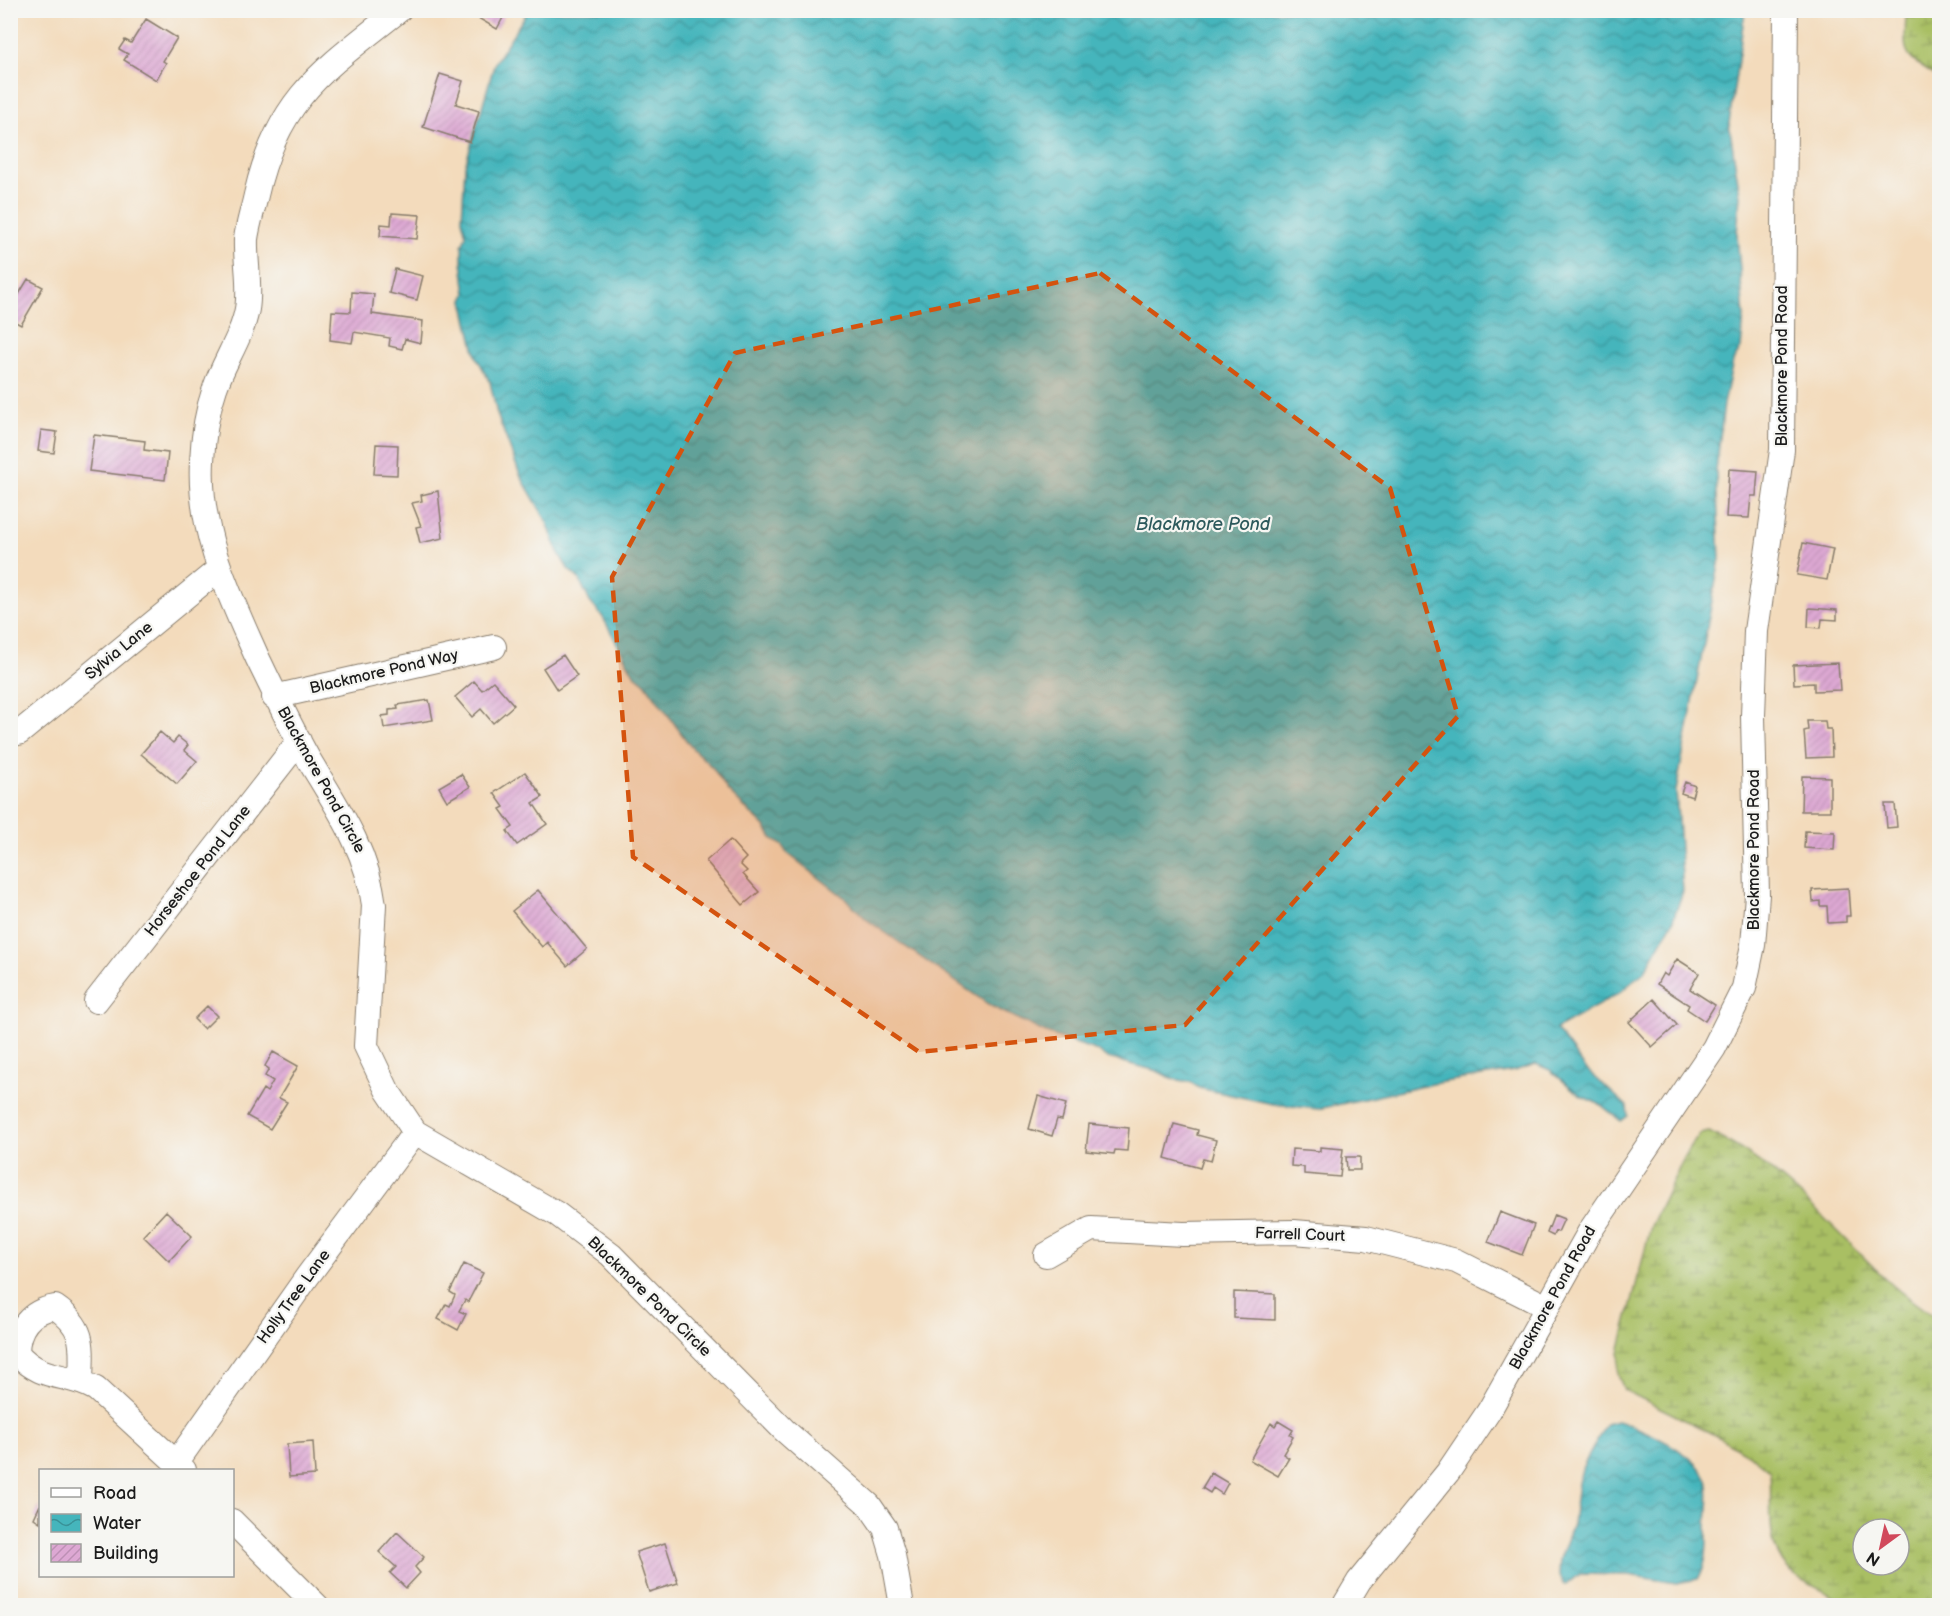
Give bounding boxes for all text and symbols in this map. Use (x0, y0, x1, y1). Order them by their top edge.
street label: Blackmore Pond Road (1773, 285, 1792, 447)
water label: Blackmore Pond (1136, 514, 1271, 535)
street label: Sylvia Lane (81, 618, 157, 684)
street label: Blackmore Pond Way (308, 646, 461, 698)
street label: Blackmore Pond Circle (273, 703, 369, 857)
street label: Blackmore Pond Road (1745, 769, 1764, 931)
street label: Horseshoe Pond Lane (141, 801, 255, 940)
street label: Blackmore Pond Road (1506, 1223, 1600, 1373)
street label: Farrell Court (1255, 1224, 1346, 1246)
street label: Blackmore Pond Circle (583, 1233, 715, 1361)
street label: Holly Tree Lane (253, 1246, 335, 1348)
legend (39, 1469, 234, 1577)
text: Road (93, 1483, 137, 1504)
text: Water (93, 1513, 141, 1534)
north arrow (1851, 1517, 1911, 1577)
text: Building (93, 1543, 159, 1564)
text: N (1863, 1547, 1884, 1570)

